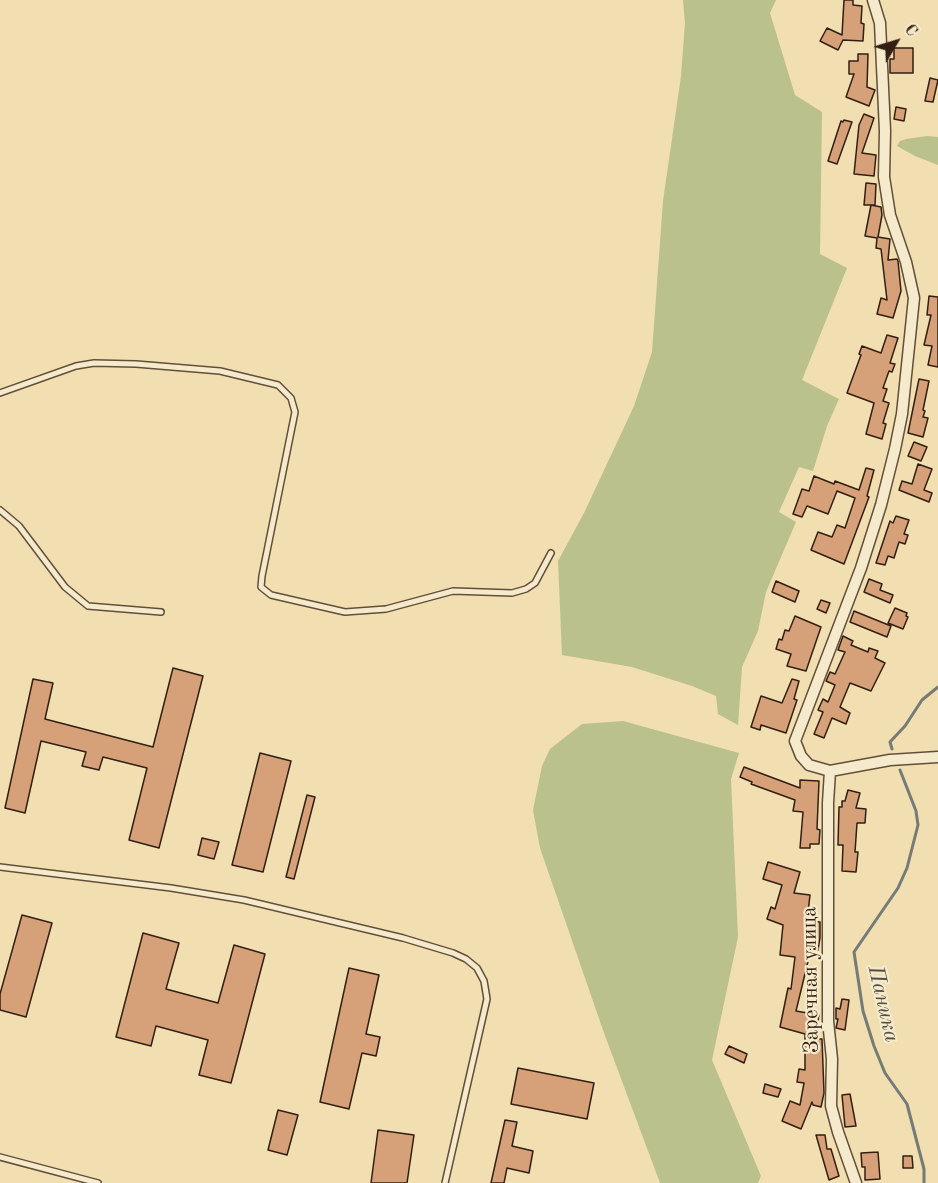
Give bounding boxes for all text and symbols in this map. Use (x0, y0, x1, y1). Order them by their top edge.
north arrow (866, 12, 926, 72)
text: С (901, 22, 920, 40)
street label: Заречная улица (797, 906, 825, 1054)
water label: Паника (861, 963, 905, 1045)

